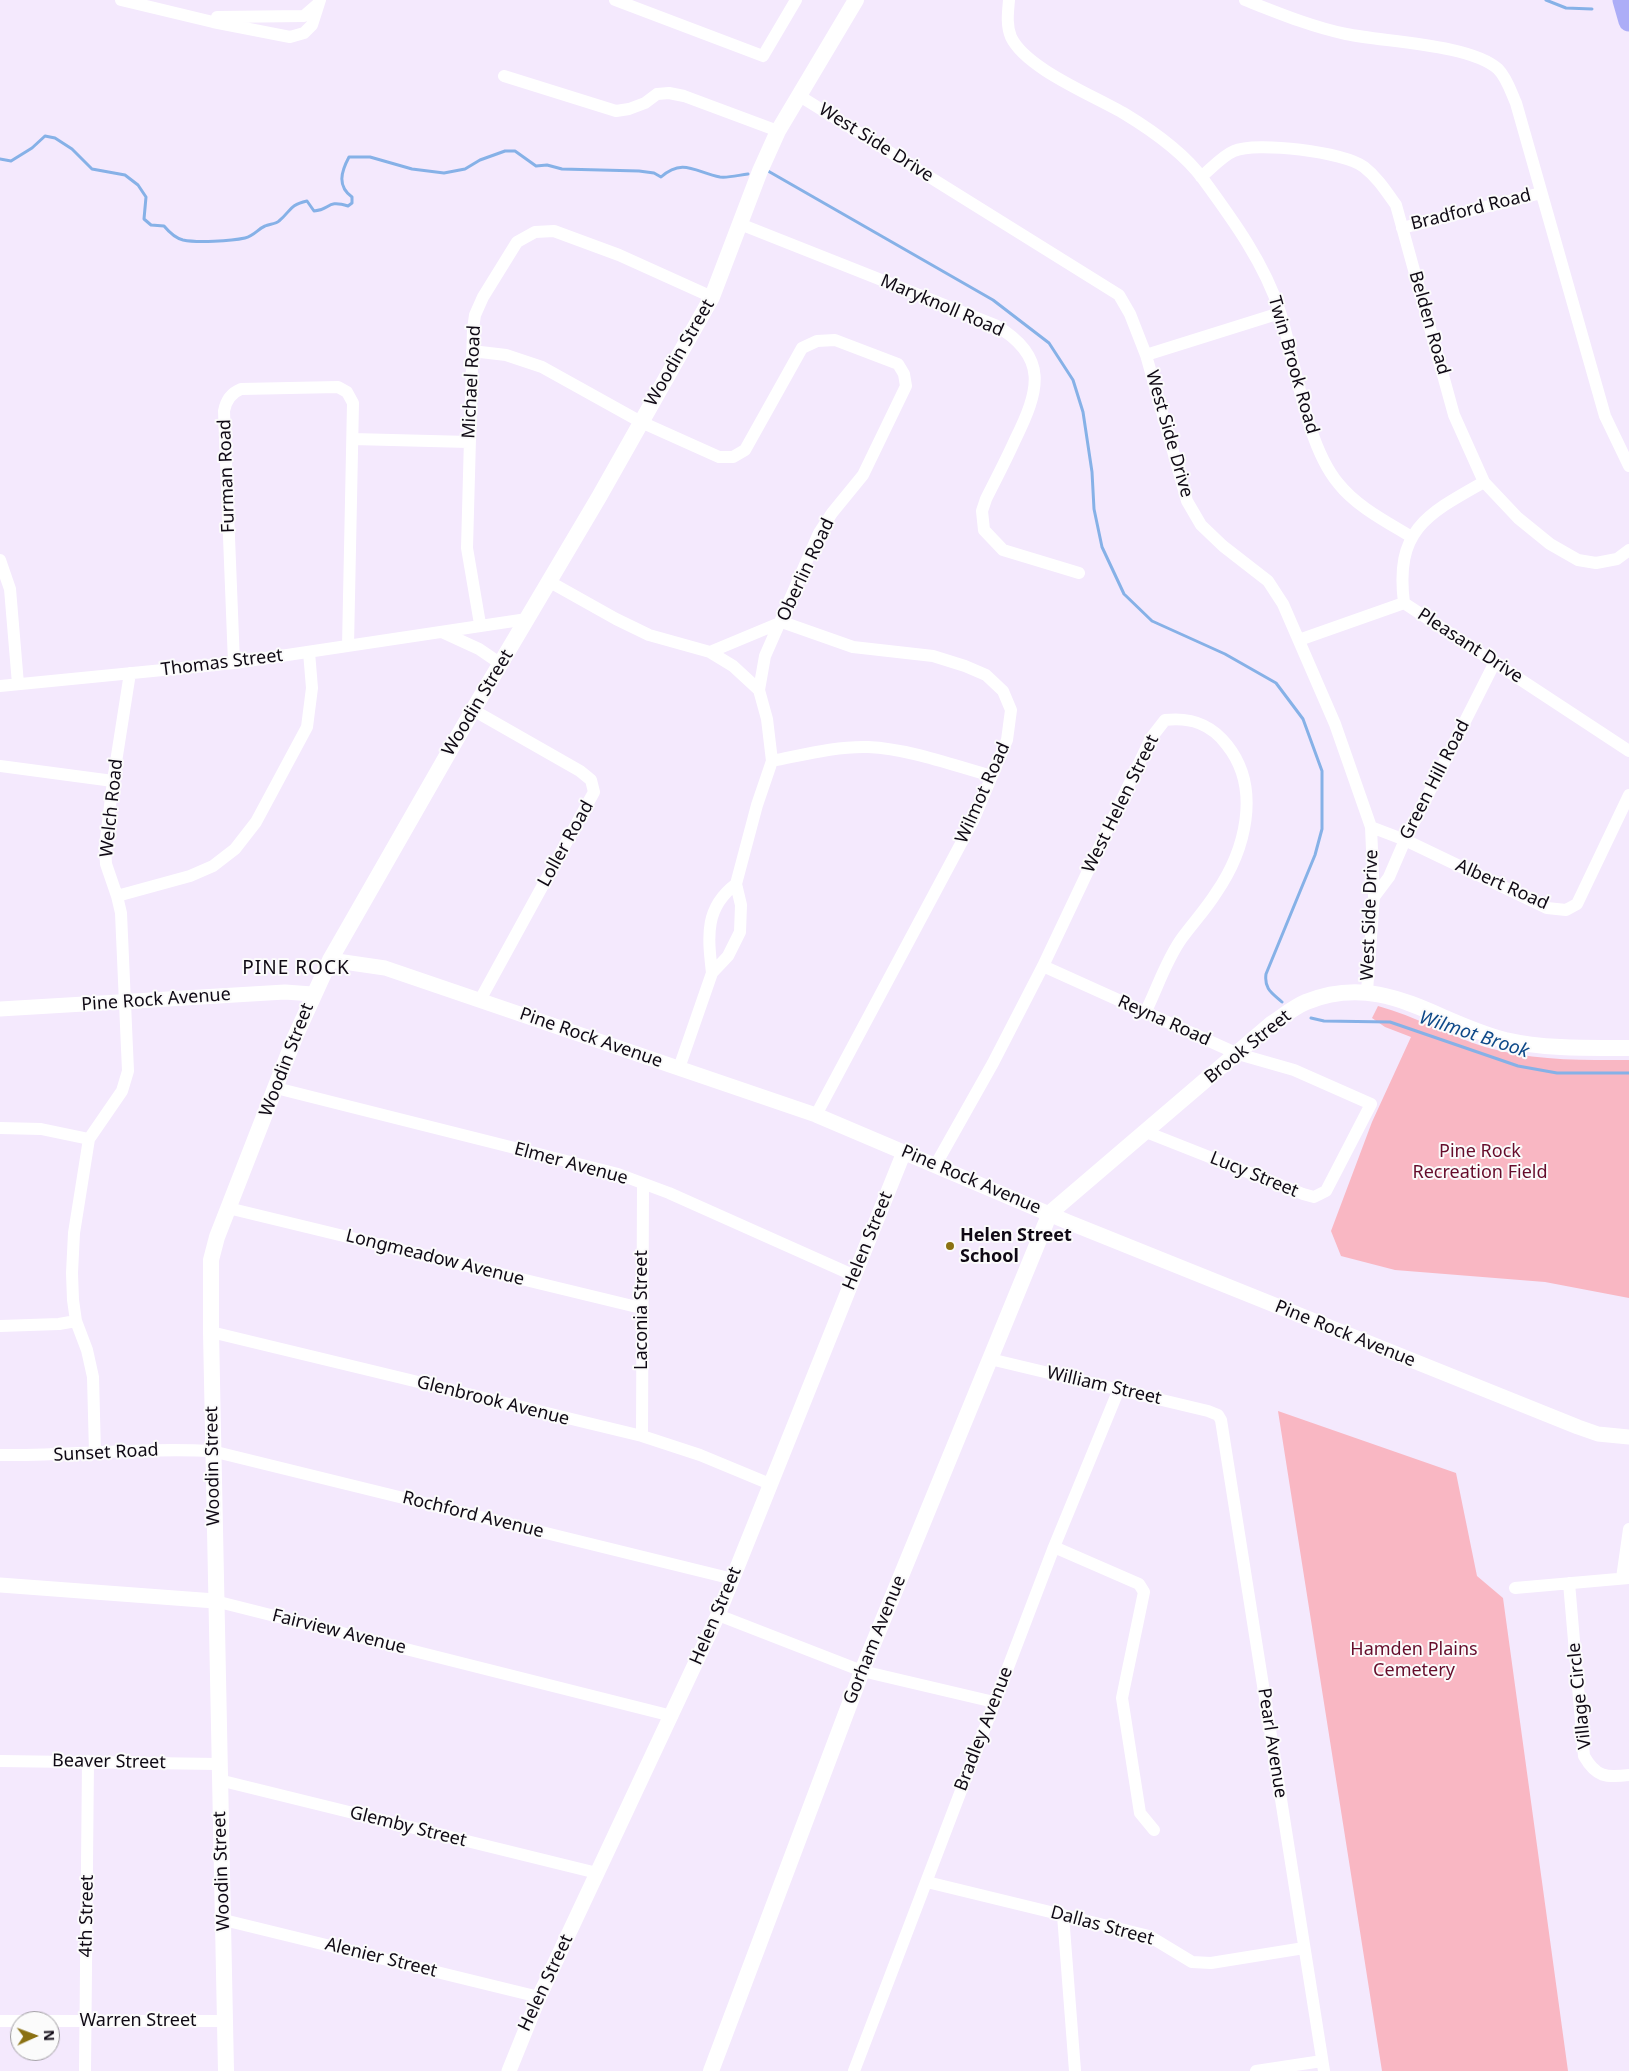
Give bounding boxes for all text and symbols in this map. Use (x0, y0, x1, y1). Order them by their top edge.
street label: West Side Drive (815, 99, 937, 187)
street label: Bradford Road (1409, 185, 1533, 235)
street label: Belden Road (1404, 269, 1454, 377)
street label: Maryknoll Road (877, 270, 1007, 342)
street label: Twin Brook Road (1263, 294, 1323, 436)
street label: Woodin Street (641, 296, 719, 410)
street label: Michael Road (458, 325, 486, 439)
street label: West Side Drive (1141, 368, 1197, 500)
street label: Furman Road (214, 419, 240, 533)
street label: Oberlin Road (773, 515, 839, 625)
street label: Pleasant Drive (1413, 604, 1527, 688)
street label: Thomas Street (160, 645, 284, 681)
street label: Woodin Street (438, 646, 518, 760)
street label: Green Hill Road (1396, 717, 1474, 843)
street label: West Helen Street (1078, 732, 1164, 876)
street label: Wilmot Road (951, 739, 1015, 847)
street label: Welch Road (96, 758, 128, 858)
street label: Loller Road (533, 797, 599, 891)
street label: West Side Drive (1357, 849, 1383, 981)
street label: Albert Road (1452, 855, 1552, 915)
district label: PINE ROCK (241, 958, 351, 980)
street label: Pine Rock Avenue (81, 984, 231, 1016)
street label: Reyna Road (1114, 991, 1214, 1051)
street label: Woodin Street (255, 1000, 319, 1120)
street label: Pine Rock Avenue (517, 1003, 665, 1073)
street label: Brook Street (1200, 1006, 1296, 1088)
water label: Wilmot Brook (1416, 1007, 1532, 1063)
street label: Elmer Avenue (512, 1138, 630, 1190)
street label: Pine Rock Avenue (898, 1141, 1044, 1219)
park label: Pine Rock Recreation Field (1413, 1141, 1547, 1184)
street label: Lucy Street (1207, 1148, 1301, 1202)
street label: Helen Street (838, 1189, 898, 1293)
street label: Longmeadow Avenue (343, 1225, 527, 1291)
place label: Helen Street School (960, 1225, 1072, 1268)
marker: Helen Street School (944, 1240, 956, 1252)
street label: Laconia Street (631, 1250, 653, 1370)
street label: Pine Rock Avenue (1272, 1296, 1418, 1372)
street label: William Street (1044, 1362, 1164, 1410)
street label: Glenbrook Avenue (414, 1372, 572, 1430)
street label: Woodin Street (201, 1406, 225, 1526)
street label: Sunset Road (53, 1439, 159, 1467)
street label: Rochford Avenue (400, 1487, 546, 1543)
street label: Helen Street (686, 1564, 746, 1668)
street label: Gorham Avenue (839, 1572, 911, 1708)
street label: Fairview Avenue (270, 1605, 408, 1659)
park label: Hamden Plains Cemetery (1350, 1639, 1478, 1682)
street label: Village Circle (1564, 1642, 1596, 1750)
street label: Bradley Avenue (950, 1664, 1018, 1794)
street label: Pearl Avenue (1253, 1686, 1291, 1800)
street label: Beaver Street (52, 1750, 166, 1774)
street label: Glemby Street (347, 1802, 469, 1852)
street label: Woodin Street (209, 1811, 235, 1931)
street label: 4th Street (75, 1874, 99, 1958)
street label: Dallas Street (1048, 1902, 1156, 1950)
street label: Helen Street (514, 1931, 578, 2035)
street label: Alenier Street (323, 1934, 439, 1982)
street label: Warren Street (79, 2010, 197, 2032)
north arrow (10, 2011, 60, 2061)
text: N (40, 2029, 59, 2042)

